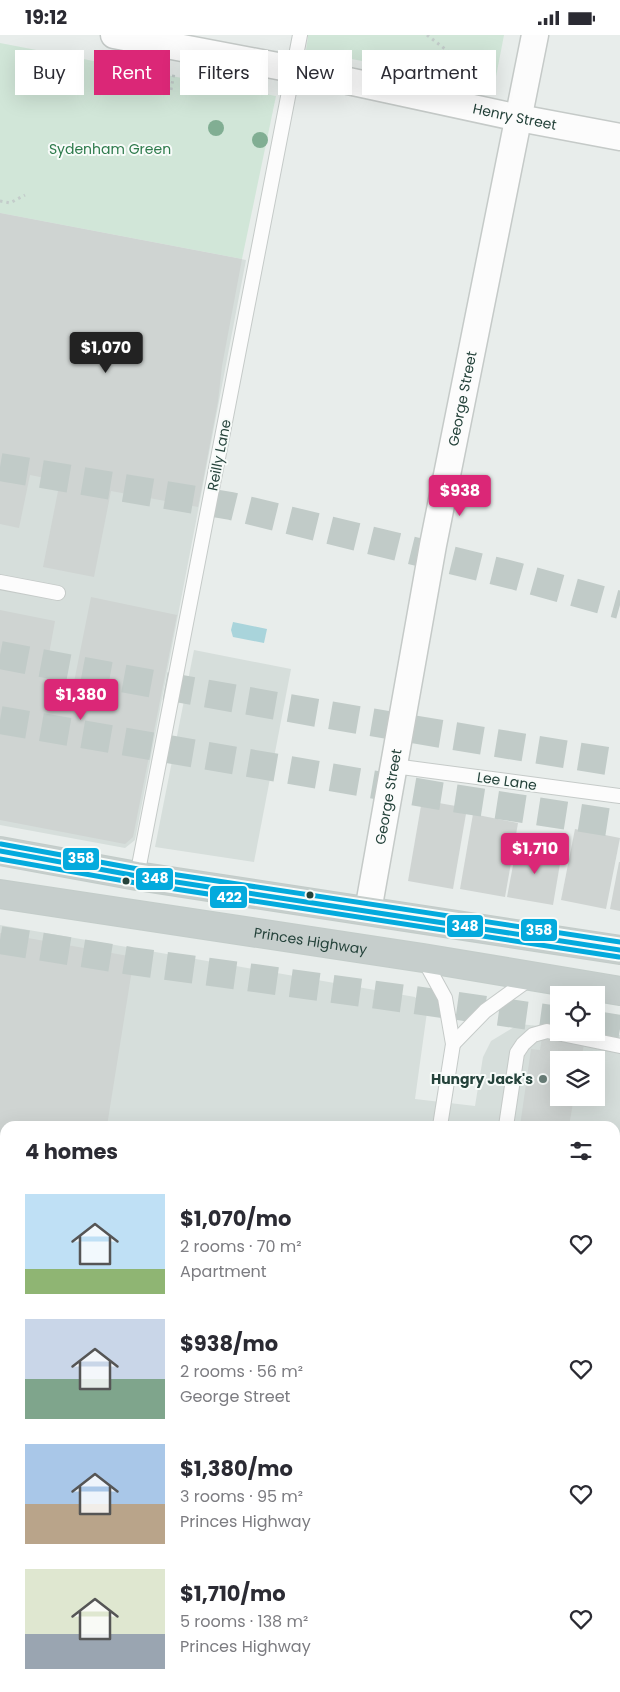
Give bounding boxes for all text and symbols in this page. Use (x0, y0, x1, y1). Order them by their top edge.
text: 19:12 (25, 4, 67, 31)
chip: Buy (15, 50, 84, 95)
chip: Rent (94, 50, 170, 95)
chip: Filters (180, 50, 268, 95)
chip: New (278, 50, 352, 95)
chip: Apartment (362, 50, 496, 95)
street label: Henry Street (471, 98, 558, 135)
park label: Sydenham Green (49, 139, 171, 159)
pin: $1,070 (65, 331, 147, 374)
text: $1,070 (81, 336, 131, 359)
street label: George Street (443, 349, 482, 448)
street label: Reilly Lane (202, 417, 236, 492)
pin: $938 (430, 475, 490, 517)
text: $938 (440, 479, 480, 502)
pin: $1,380 (40, 679, 122, 721)
text: $1,380 (55, 683, 107, 706)
street label: George Street (370, 747, 407, 846)
street label: Lee Lane (476, 767, 539, 795)
pin: $1,710 (494, 833, 576, 875)
text: $1,710 (512, 837, 558, 860)
line badge: 358 (62, 847, 100, 871)
text: 358 (68, 848, 94, 868)
line badge: 348 (135, 867, 174, 891)
text: 348 (141, 868, 169, 888)
unlabelled marker (121, 876, 131, 886)
line badge: 422 (209, 885, 248, 909)
text: 422 (216, 887, 242, 907)
unlabelled marker (305, 890, 315, 900)
line badge: 348 (446, 914, 484, 938)
text: 348 (451, 916, 479, 936)
line badge: 358 (520, 918, 558, 942)
text: 358 (526, 920, 552, 940)
street label: Princes Highway (252, 923, 369, 959)
map controls (550, 986, 605, 1106)
button: locate (550, 986, 605, 1041)
button: layers (550, 1051, 605, 1106)
place label: Hungry Jack's (431, 1069, 533, 1089)
marker: Hungry Jack's (537, 1073, 549, 1085)
text: 4 homes (25, 1137, 118, 1166)
icon: filters (567, 1137, 595, 1165)
text: $1,070/mo (180, 1204, 292, 1233)
icon: home (65, 1214, 125, 1274)
icon: heart (567, 1230, 595, 1258)
text: 2 rooms · 70 m² (180, 1235, 302, 1258)
text: Apartment (180, 1260, 267, 1283)
text: $938/mo (180, 1329, 278, 1358)
icon: home (65, 1339, 125, 1399)
icon: heart (567, 1355, 595, 1383)
text: 2 rooms · 56 m² (180, 1360, 303, 1383)
text: George Street (180, 1385, 290, 1408)
text: $1,380/mo (180, 1454, 293, 1483)
icon: home (65, 1464, 125, 1524)
icon: heart (567, 1480, 595, 1508)
text: 3 rooms · 95 m² (180, 1485, 303, 1508)
text: Princes Highway (180, 1510, 311, 1533)
text: $1,710/mo (180, 1579, 286, 1608)
icon: home (65, 1589, 125, 1649)
icon: heart (567, 1605, 595, 1633)
text: 5 rooms · 138 m² (180, 1610, 308, 1633)
text: Princes Highway (180, 1635, 311, 1658)

